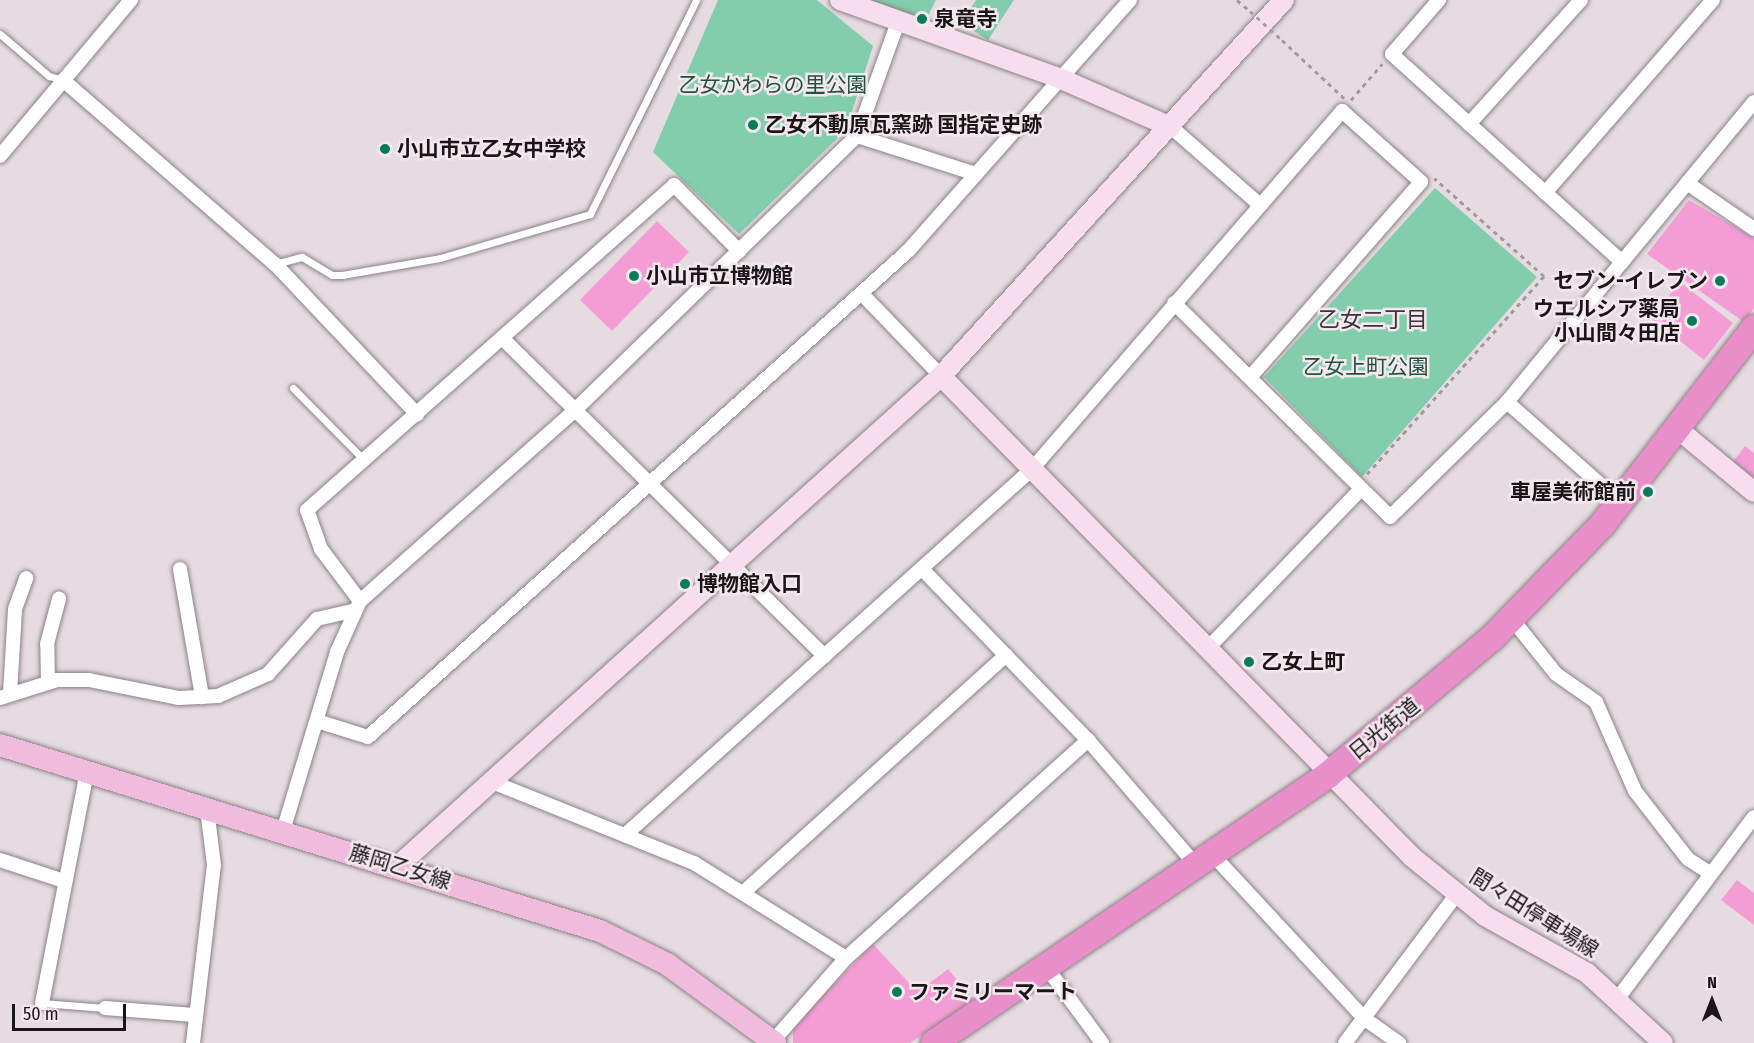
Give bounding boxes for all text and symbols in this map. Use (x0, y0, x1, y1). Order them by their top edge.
place label: 泉竜寺 (934, 6, 997, 32)
marker: 泉竜寺 (915, 12, 929, 26)
park label: 乙女かわらの里公園 (679, 72, 867, 98)
place label: 乙女不動原瓦窯跡 国指定史跡 (765, 112, 1042, 138)
marker: 乙女不動原瓦窯跡 国指定史跡 (746, 118, 760, 132)
place label: 小山市立乙女中学校 (397, 136, 586, 162)
marker: 小山市立乙女中学校 (378, 142, 392, 156)
place label: 小山市立博物館 (646, 263, 793, 289)
place label: セブン-イレブン (1553, 268, 1708, 294)
marker: 小山市立博物館 (627, 269, 641, 283)
marker: セブン-イレブン (1713, 274, 1727, 288)
place label: ウエルシア薬局 小山間々田店 (1533, 296, 1680, 346)
district label: 乙女二丁目 (1318, 307, 1428, 333)
marker: ウエルシア薬局 小山間々田店 (1685, 314, 1699, 328)
park label: 乙女上町公園 (1303, 354, 1429, 380)
place label: 車屋美術館前 (1510, 479, 1636, 505)
marker: 車屋美術館前 (1641, 485, 1655, 499)
place label: 博物館入口 (697, 571, 802, 597)
marker: 博物館入口 (678, 577, 692, 591)
place label: 乙女上町 (1261, 649, 1345, 675)
marker: 乙女上町 (1242, 655, 1256, 669)
street label: 日光街道 (1343, 693, 1425, 765)
street label: 藤岡乙女線 (346, 840, 454, 894)
street label: 間々田停車場線 (1465, 863, 1603, 963)
north arrow (1682, 971, 1742, 1031)
text: N (1707, 973, 1717, 992)
place label: ファミリーマート (909, 979, 1077, 1005)
marker: ファミリーマート (890, 985, 904, 999)
scale bar (15, 992, 129, 1030)
text: 50 m (23, 1003, 59, 1025)

